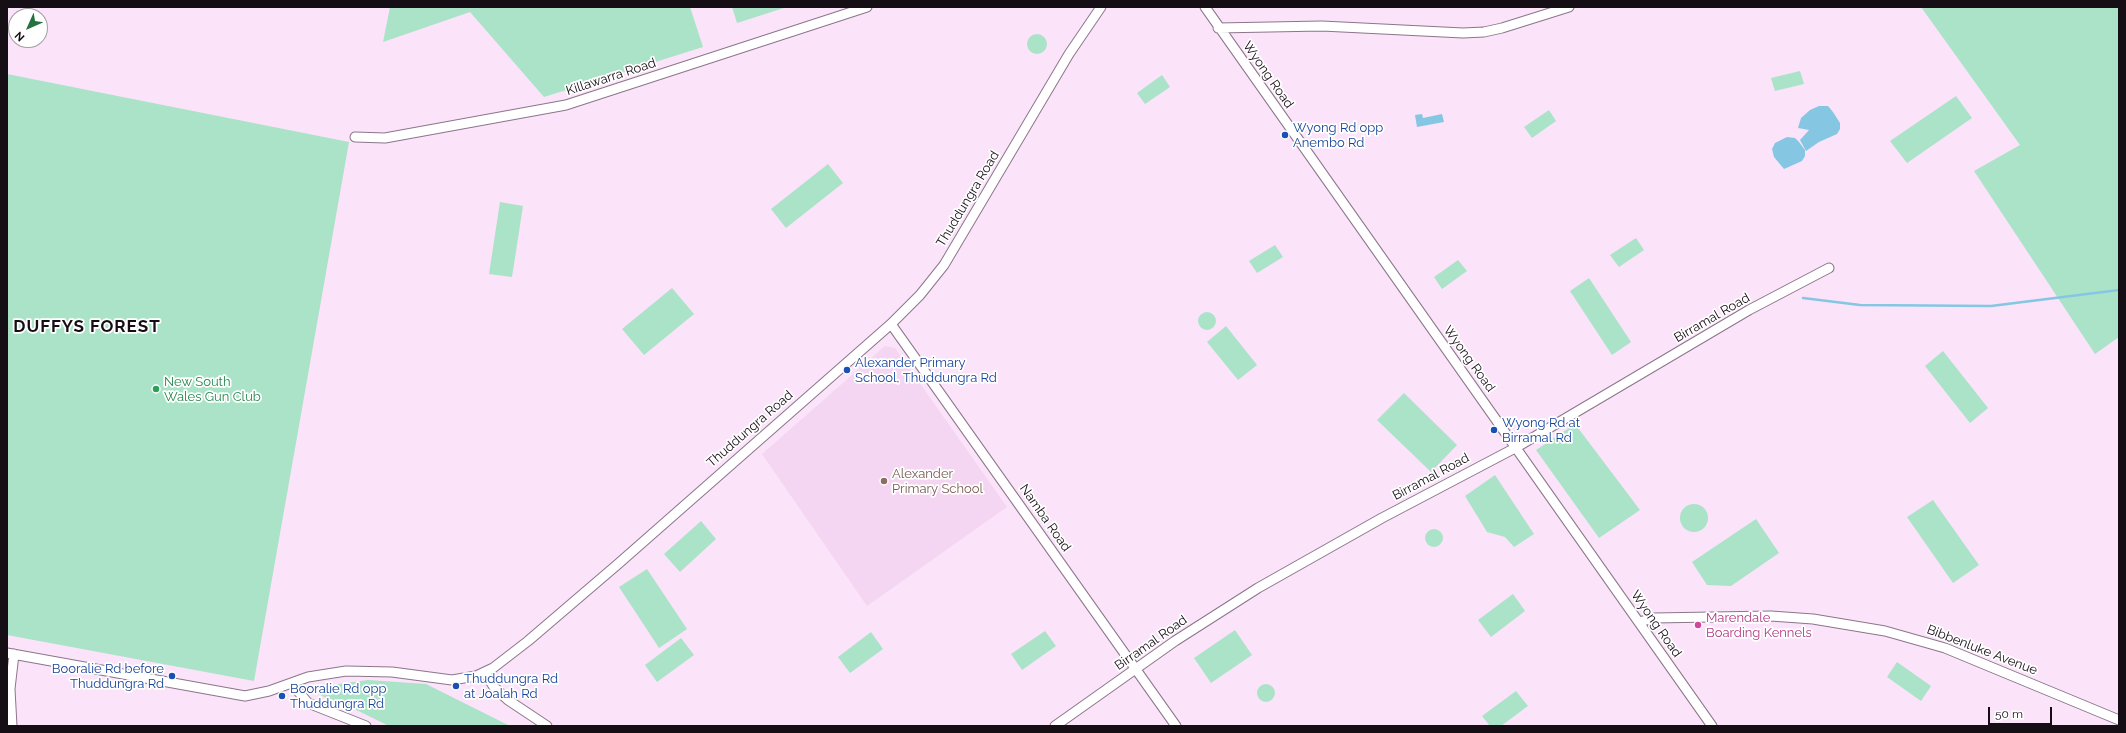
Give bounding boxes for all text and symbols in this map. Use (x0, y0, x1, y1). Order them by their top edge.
north arrow (8, 8, 48, 48)
text: N (12, 29, 27, 44)
street label: Wyong Road (1239, 39, 1297, 111)
street label: Killawarra Road (564, 55, 658, 99)
place label: Wyong Rd opp Anembo Rd (1293, 120, 1383, 151)
marker: Wyong Rd opp Anembo Rd (1280, 130, 1290, 140)
street label: Thuddungra Road (933, 148, 1003, 250)
street label: Birramal Road (1671, 290, 1753, 346)
district label: DUFFYS FOREST (13, 317, 161, 337)
street label: Wyong Road (1440, 323, 1498, 395)
place label: Alexander Primary School, Thuddungra Rd (855, 355, 997, 386)
marker: Alexander Primary School, Thuddungra Rd (842, 365, 852, 375)
place label: New South Wales Gun Club (164, 374, 261, 405)
marker: New South Wales Gun Club (151, 384, 161, 394)
street label: Thuddungra Road (704, 387, 796, 471)
place label: Wyong Rd at Birramal Rd (1502, 415, 1580, 446)
marker: Wyong Rd at Birramal Rd (1489, 425, 1499, 435)
street label: Birramal Road (1390, 450, 1472, 504)
place label: Alexander Primary School (892, 466, 983, 497)
marker: Alexander Primary School (879, 476, 889, 486)
street label: Namba Road (1016, 481, 1074, 555)
street label: Wyong Road (1627, 588, 1685, 660)
place label: Marendale Boarding Kennels (1706, 610, 1812, 641)
street label: Birramal Road (1112, 612, 1190, 674)
marker: Marendale Boarding Kennels (1693, 620, 1703, 630)
street label: Bibbenluke Avenue (1925, 622, 2039, 678)
place label: Booralie Rd before Thuddungra Rd (52, 661, 164, 692)
marker: Booralie Rd before Thuddungra Rd (167, 671, 177, 681)
place label: Thuddungra Rd at Joalah Rd (464, 671, 558, 702)
place label: Booralie Rd opp Thuddungra Rd (290, 681, 387, 712)
marker: Thuddungra Rd at Joalah Rd (451, 681, 461, 691)
marker: Booralie Rd opp Thuddungra Rd (277, 691, 287, 701)
scale bar (1990, 699, 2054, 725)
text: 50 m (1995, 707, 2023, 721)

